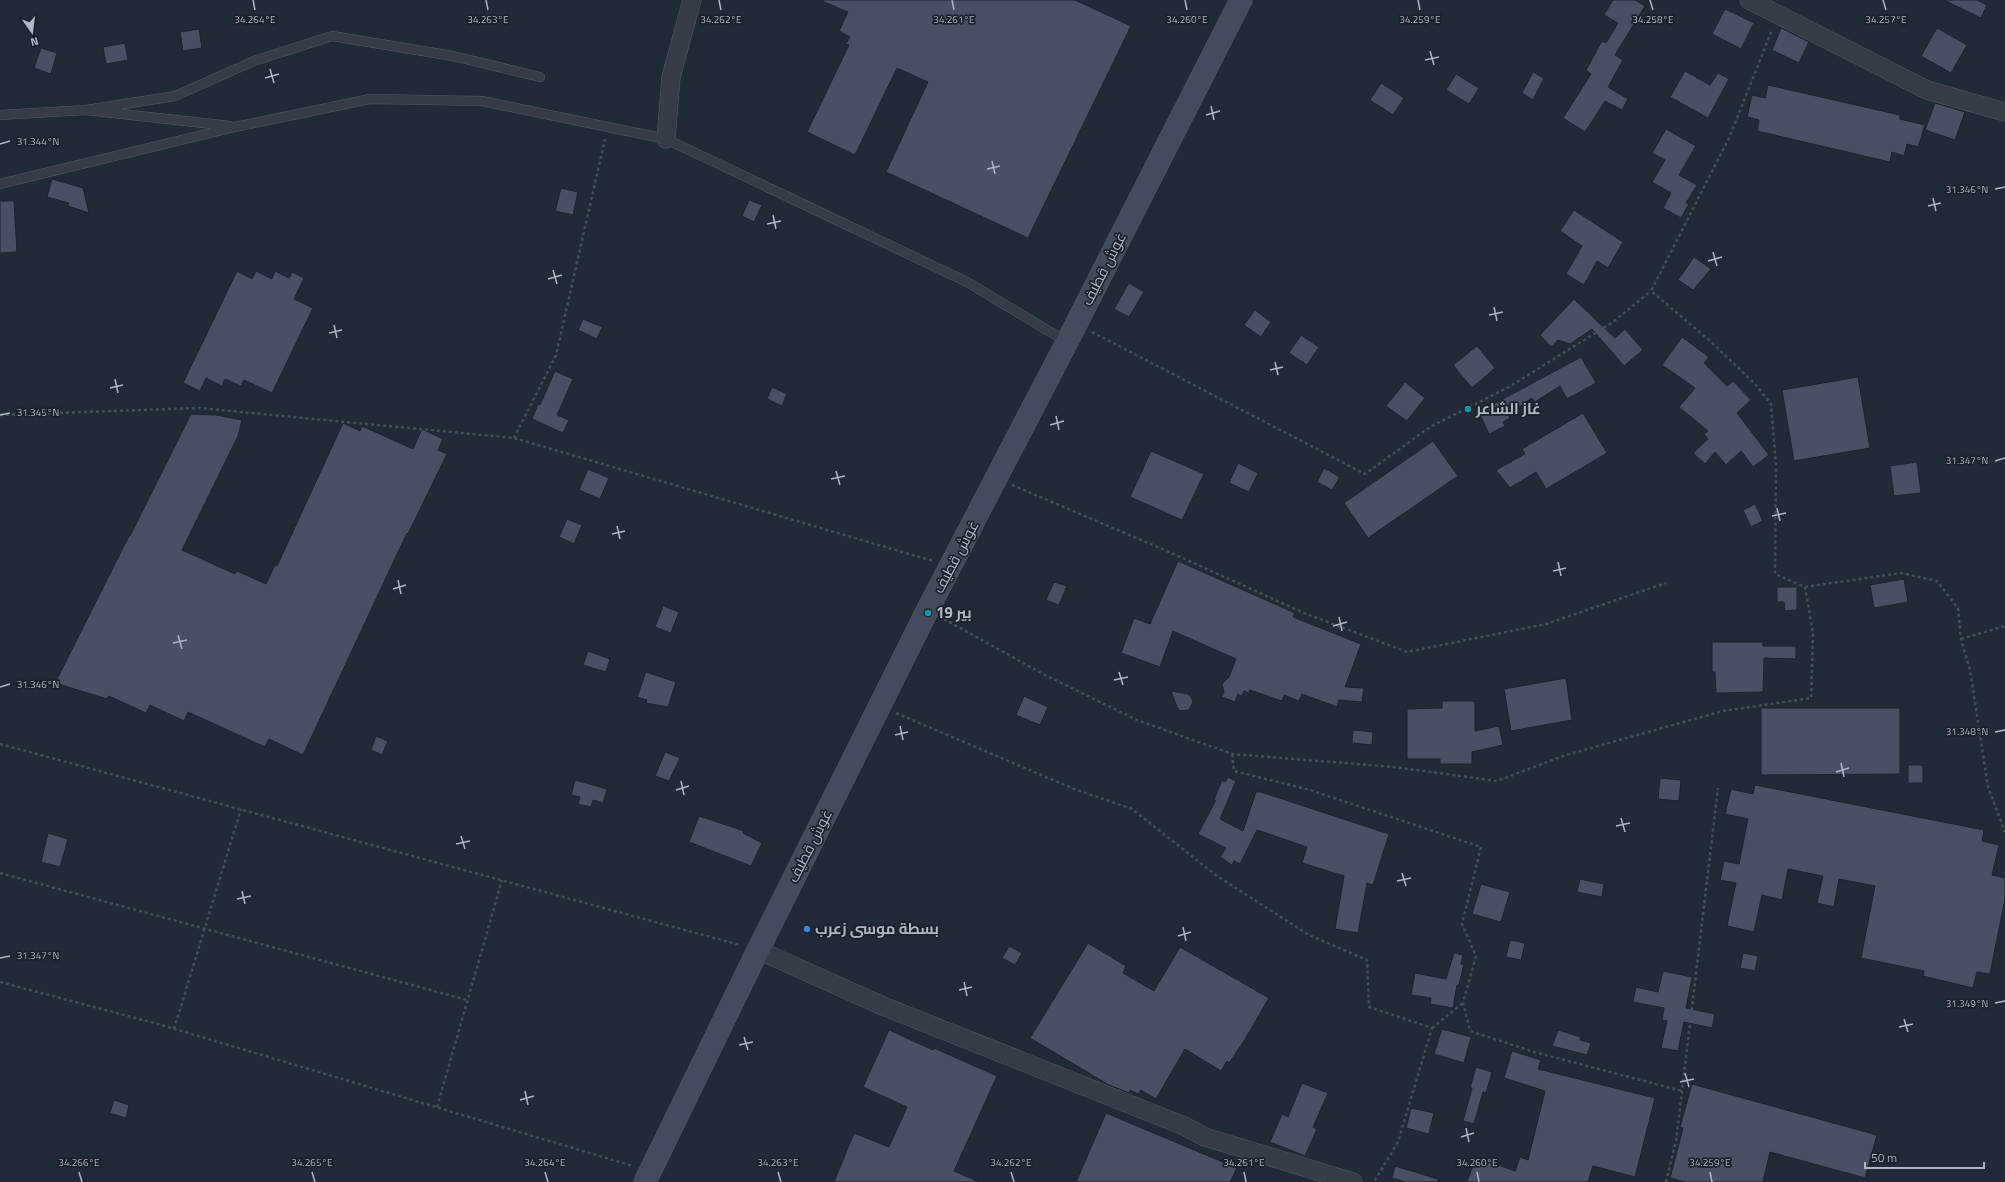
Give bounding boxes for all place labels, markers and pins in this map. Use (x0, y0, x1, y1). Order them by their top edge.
place label: غاز الشاعر (1475, 397, 1541, 420)
marker: غاز الشاعر (1463, 404, 1473, 414)
place label: بير 19 (936, 601, 972, 624)
marker: بير 19 (923, 608, 933, 618)
place label: بسطة موسى زعرب (815, 917, 939, 940)
marker: بسطة موسى زعرب (802, 924, 812, 934)

